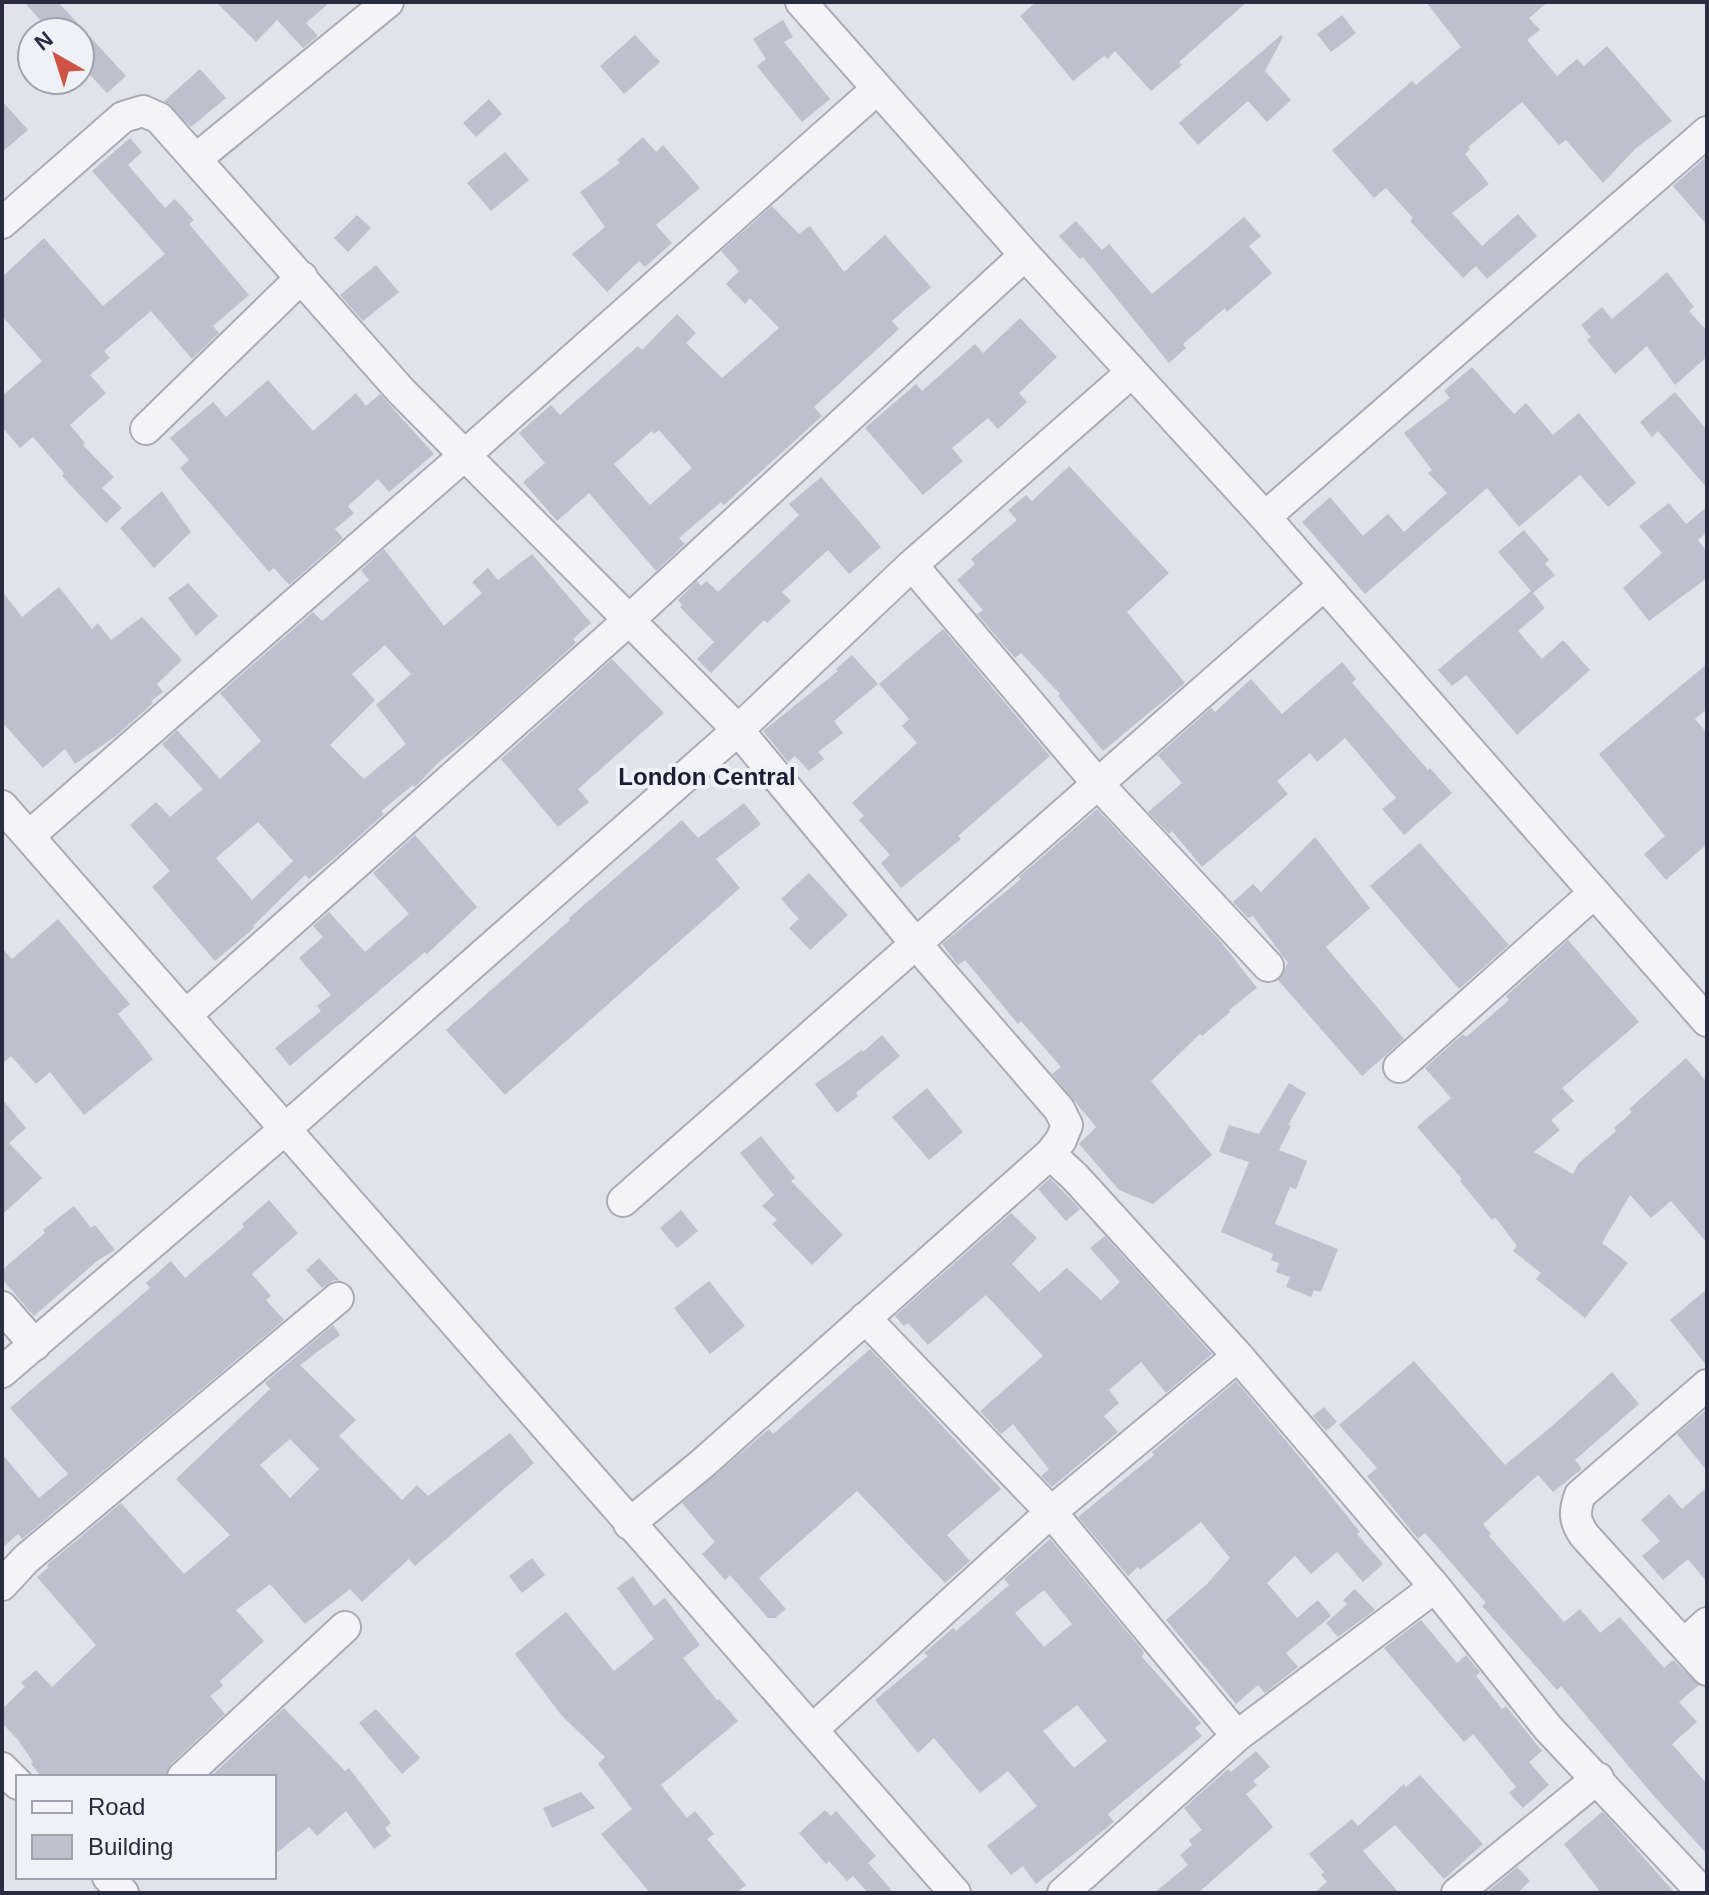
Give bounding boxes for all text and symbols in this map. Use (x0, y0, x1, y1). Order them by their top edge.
north arrow (16, 16, 96, 96)
text: N (30, 26, 58, 56)
district label: London Central (618, 763, 796, 790)
legend (16, 1775, 276, 1879)
text: Road (88, 1793, 145, 1820)
text: Building (88, 1833, 173, 1860)

